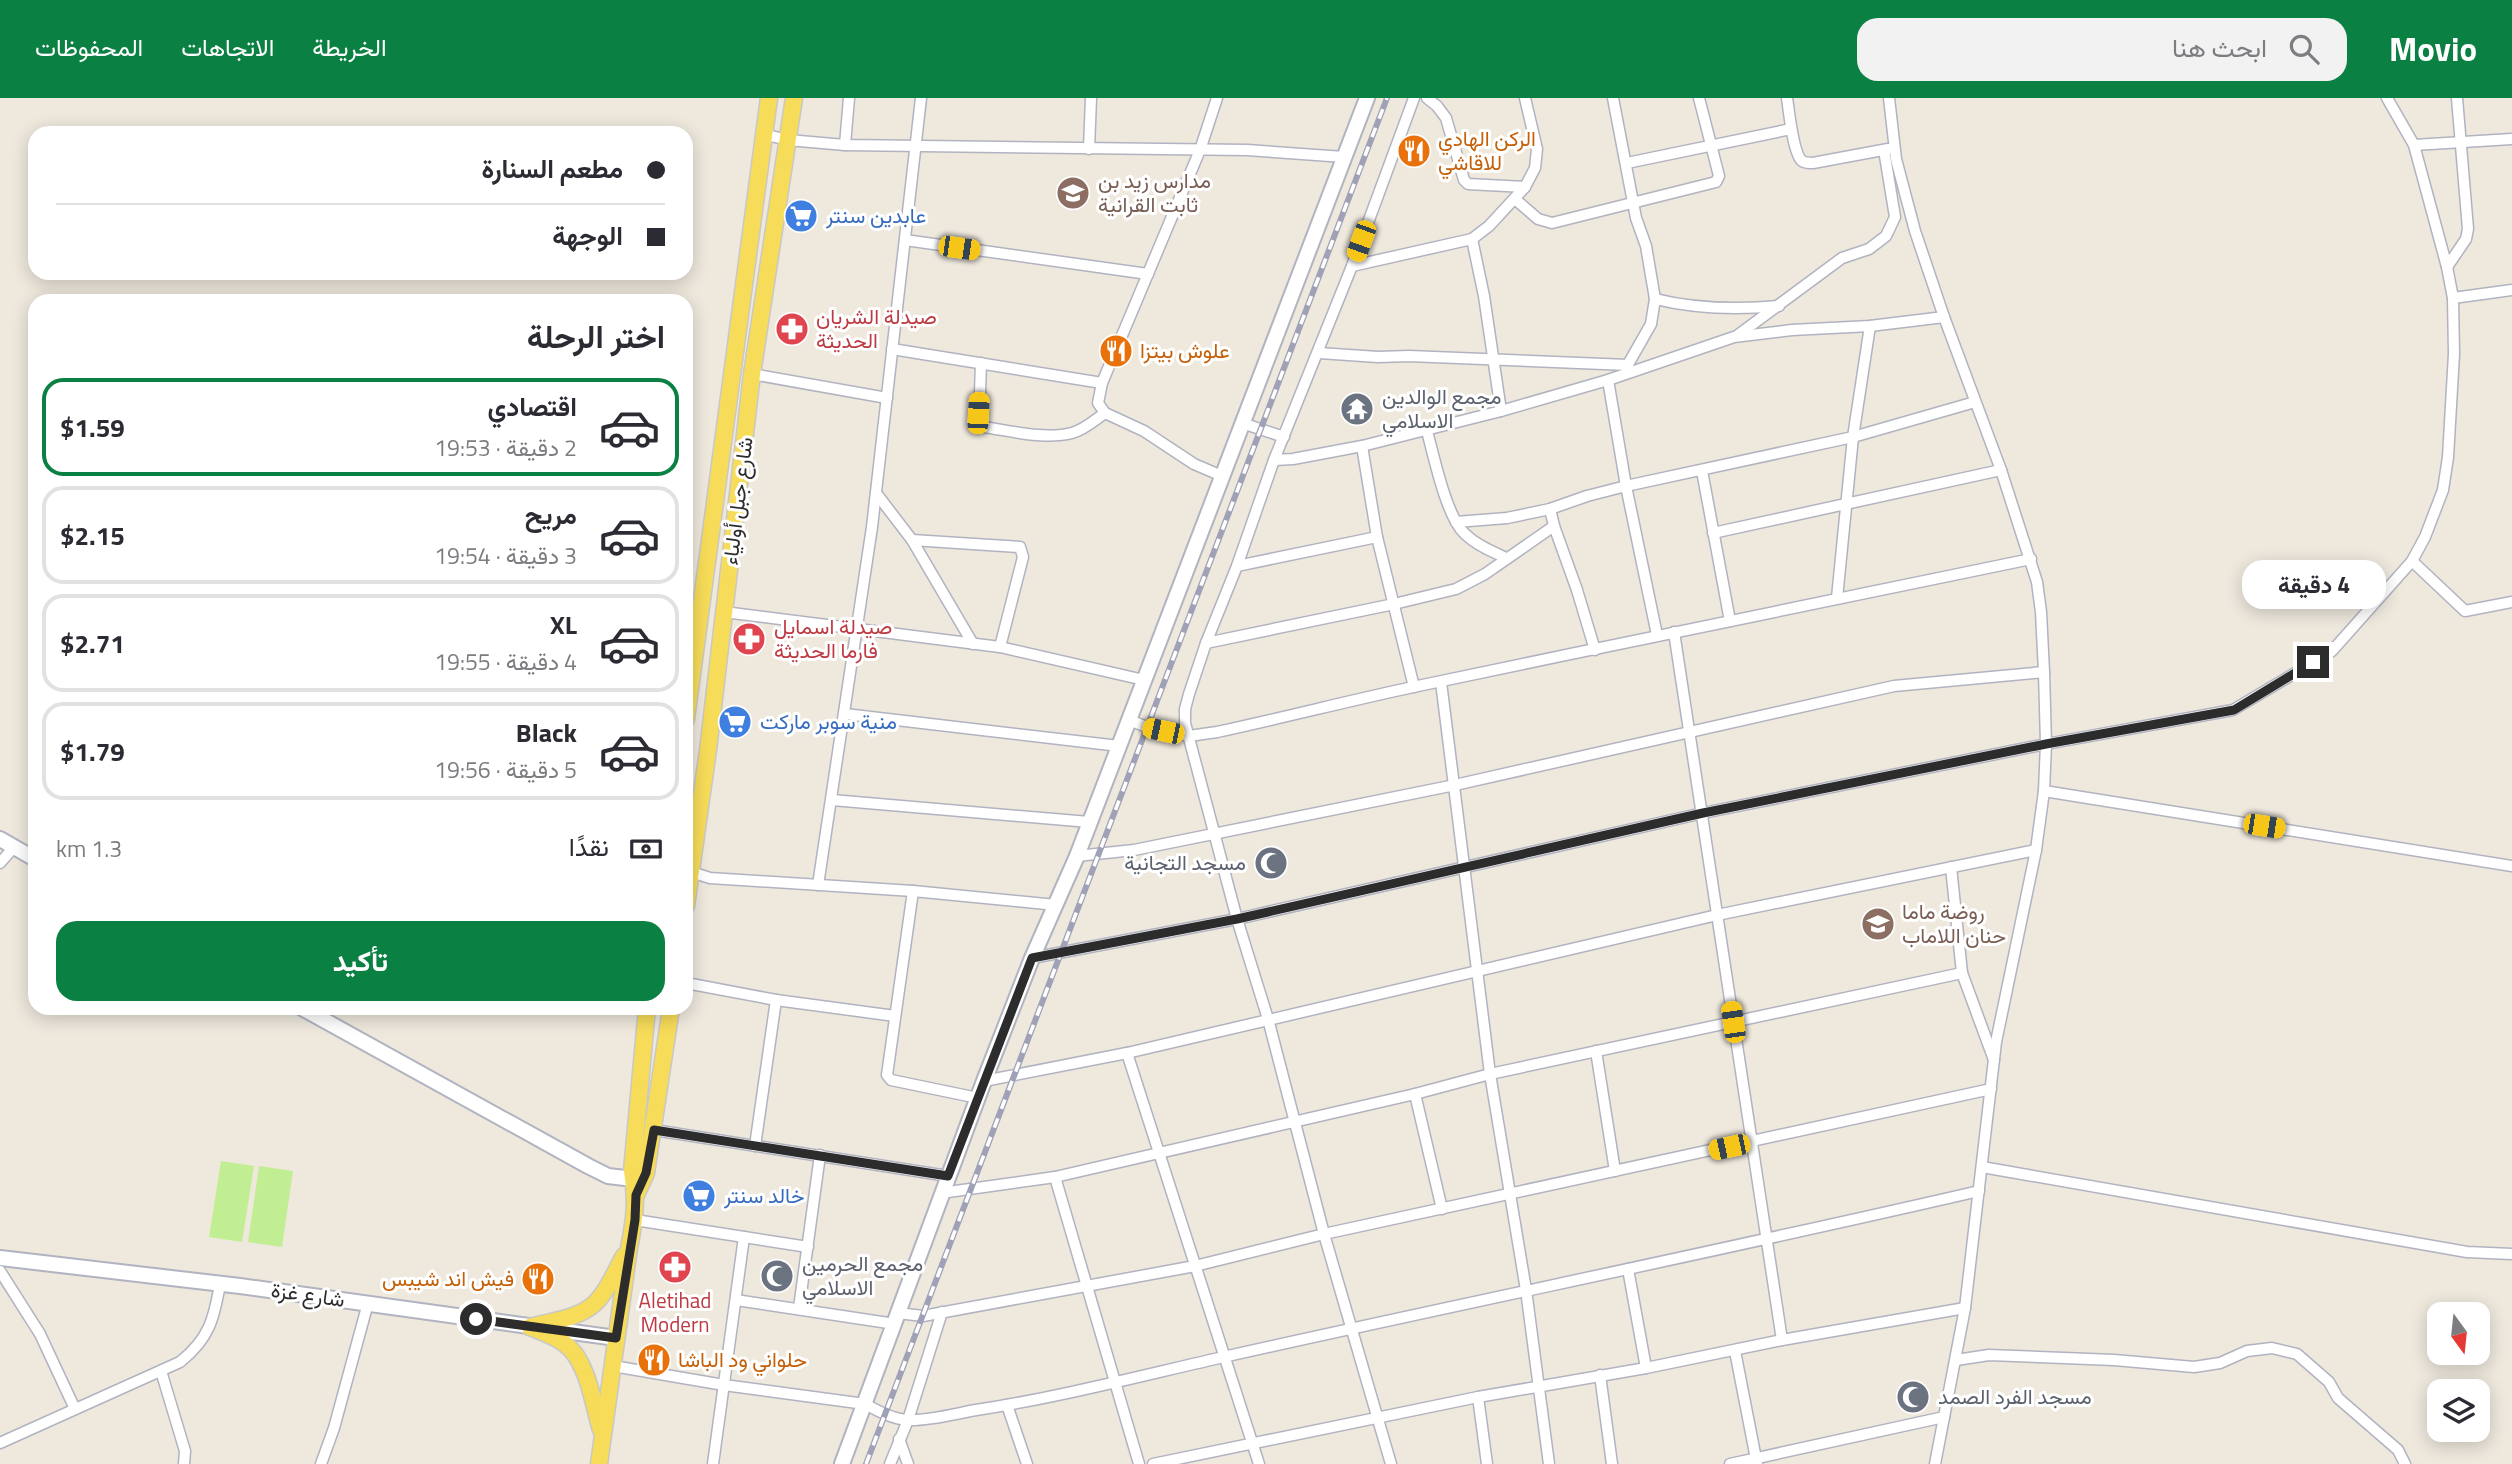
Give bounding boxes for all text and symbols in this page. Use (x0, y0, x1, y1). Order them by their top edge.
search box (1857, 18, 2347, 81)
text: Movio (2389, 24, 2477, 74)
text: ابحث هنا (2172, 28, 2267, 67)
text: المحفوظات (35, 29, 143, 65)
text: الاتجاهات (181, 29, 274, 65)
text: الخريطة (312, 29, 387, 65)
icon: search (2285, 30, 2323, 68)
place label: الركن الهادي للاقاشي (1438, 122, 1536, 180)
restaurant icon: الركن الهادي للاقاشي (1395, 132, 1433, 170)
text: مطعم السنارة (482, 149, 623, 188)
place label: مدارس زيد بن ثابت القرانية (1098, 164, 1211, 220)
school or university icon: مدارس زيد بن ثابت القرانية (1054, 174, 1092, 212)
supermarket icon: عابدين سنتر (782, 197, 820, 235)
place label: عابدين سنتر (825, 199, 926, 231)
text: الوجهة (552, 216, 623, 255)
car (1344, 218, 1379, 264)
car (937, 235, 982, 261)
place label: صيدلة الشريان الحديثة (816, 300, 937, 356)
pharmacy icon: صيدلة الشريان الحديثة (773, 310, 811, 348)
text: اختر الرحلة (527, 312, 665, 360)
restaurant icon: علوش بيتزا (1097, 332, 1135, 370)
place label: علوش بيتزا (1140, 334, 1230, 366)
place label: مجمع الوالدين الاسلامي (1382, 380, 1502, 438)
text: اقتصادي (488, 387, 577, 426)
temple icon: مجمع الوالدين الاسلامي (1338, 390, 1376, 428)
car (967, 391, 990, 435)
icon: car (598, 396, 661, 459)
text: $1.59 (60, 408, 125, 447)
text: 2 دقيقة · 19:53 (434, 430, 577, 465)
street label: شارع جبل أولياء (713, 435, 761, 567)
text: مريح (525, 495, 577, 534)
icon: car (598, 504, 661, 567)
text: $2.15 (60, 516, 125, 555)
text: 3 دقيقة · 19:54 (434, 538, 577, 573)
callout: 4 دقيقة (2241, 560, 2385, 610)
text: 4 دقيقة (2278, 567, 2350, 602)
text: XL (550, 605, 577, 644)
place label: صيدلة اسمايل فارما الحديثة (774, 610, 892, 666)
icon: car (598, 612, 661, 675)
pharmacy icon: صيدلة اسمايل فارما الحديثة (730, 620, 768, 658)
text: $2.71 (60, 624, 125, 663)
text: 4 دقيقة · 19:55 (434, 644, 577, 679)
route end (2297, 646, 2329, 678)
supermarket icon: منية سوبر ماركت (716, 703, 754, 741)
place label: منية سوبر ماركت (760, 705, 897, 737)
text: Black (516, 713, 577, 752)
car (1141, 716, 1186, 746)
icon: car (598, 720, 661, 783)
text: $1.79 (60, 732, 125, 771)
text: 5 دقيقة · 19:56 (434, 752, 577, 787)
car (2242, 812, 2287, 840)
text: نقدًا (569, 827, 609, 866)
icon: cash (627, 830, 665, 868)
text: 1.3 km (56, 831, 122, 866)
mosque icon: مسجد التجانية (1252, 844, 1290, 882)
place label: مسجد التجانية (1124, 846, 1246, 878)
place label: روضة ماما حنان اللاماب (1902, 895, 2006, 951)
school or university icon: روضة ماما حنان اللاماب (1859, 905, 1897, 943)
button: تأكيد (56, 921, 665, 1001)
car (1720, 1000, 1747, 1044)
car (1707, 1132, 1752, 1162)
supermarket icon: خالد سنتر (680, 1177, 718, 1215)
place label: خالد سنتر (723, 1179, 805, 1211)
place label: مجمع الحرمين الاسلامي (802, 1247, 923, 1305)
pharmacy icon: Aletihad Modern (656, 1248, 694, 1286)
mosque icon: مجمع الحرمين الاسلامي (758, 1257, 796, 1295)
restaurant icon: فيش اند شيبس (519, 1260, 557, 1298)
place label: فيش اند شيبس (382, 1262, 514, 1294)
street label: شارع غزة (269, 1273, 347, 1315)
place label: Aletihad Modern (639, 1284, 711, 1340)
north arrow (2427, 1302, 2490, 1365)
map controls (2427, 1302, 2490, 1442)
route start (460, 1303, 492, 1335)
restaurant icon: حلواني ود الباشا (635, 1341, 673, 1379)
place label: حلواني ود الباشا (678, 1343, 807, 1377)
mosque icon: مسجد الفرد الصمد (1894, 1378, 1932, 1416)
button: layers (2427, 1379, 2490, 1442)
place label: مسجد الفرد الصمد (1938, 1380, 2092, 1412)

